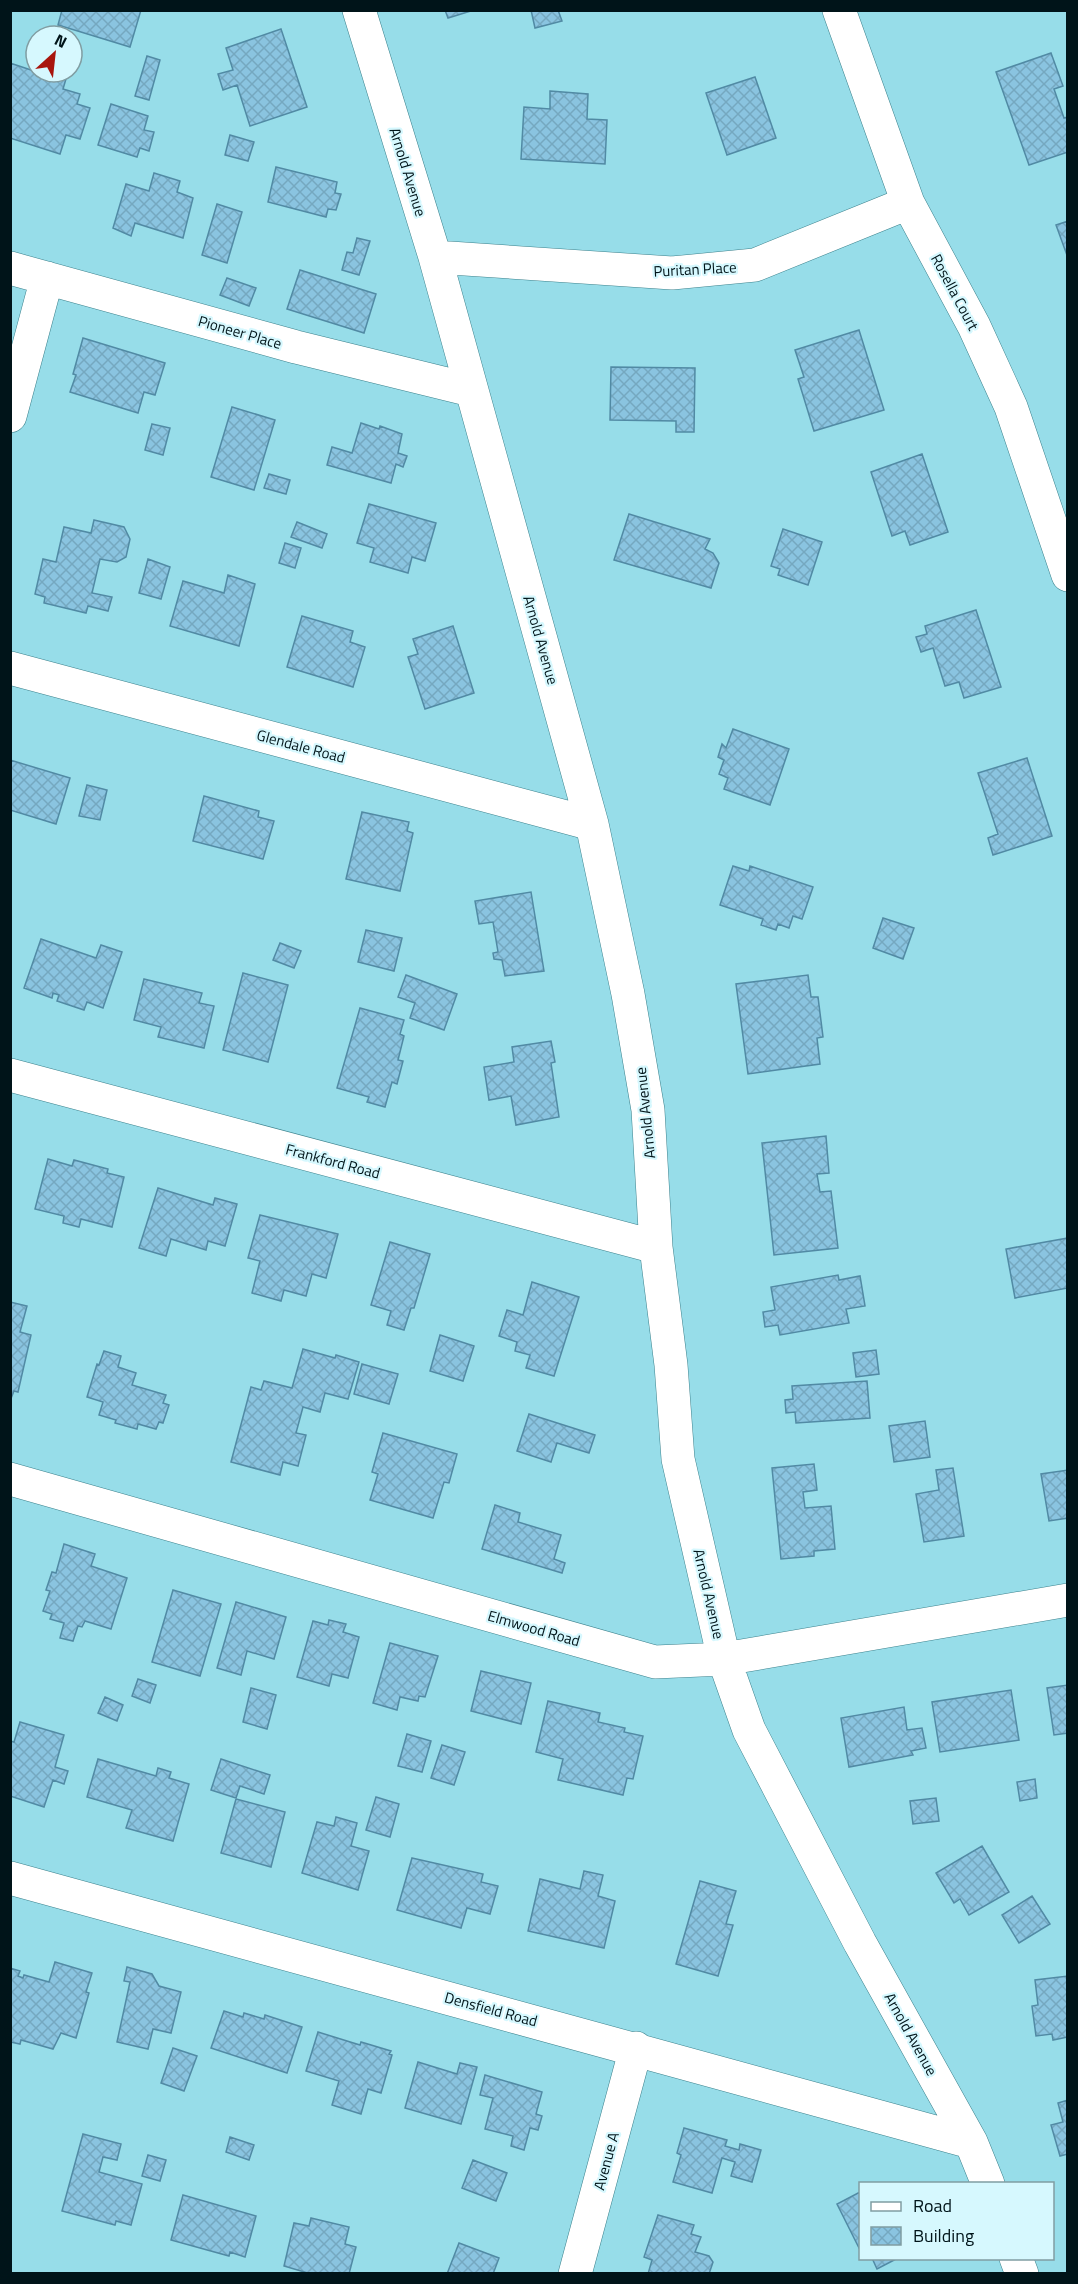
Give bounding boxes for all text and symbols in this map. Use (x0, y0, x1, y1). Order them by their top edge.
north arrow (24, 24, 84, 84)
text: N (50, 27, 71, 54)
street label: Arnold Avenue (384, 125, 432, 219)
street label: Rosella Court (925, 250, 985, 335)
street label: Puritan Place (653, 255, 737, 283)
street label: Pioneer Place (196, 309, 284, 355)
street label: Arnold Avenue (517, 593, 565, 687)
street label: Glendale Road (254, 723, 348, 769)
street label: Arnold Avenue (629, 1066, 661, 1160)
street label: Frankford Road (283, 1137, 383, 1185)
street label: Arnold Avenue (687, 1547, 731, 1641)
street label: Elmwood Road (485, 1604, 583, 1652)
street label: Densfield Road (442, 1986, 540, 2032)
street label: Arnold Avenue (879, 1988, 943, 2080)
street label: Avenue A (587, 2129, 625, 2193)
legend (859, 2182, 1054, 2260)
text: Road (913, 2192, 952, 2219)
text: Building (913, 2222, 974, 2249)

